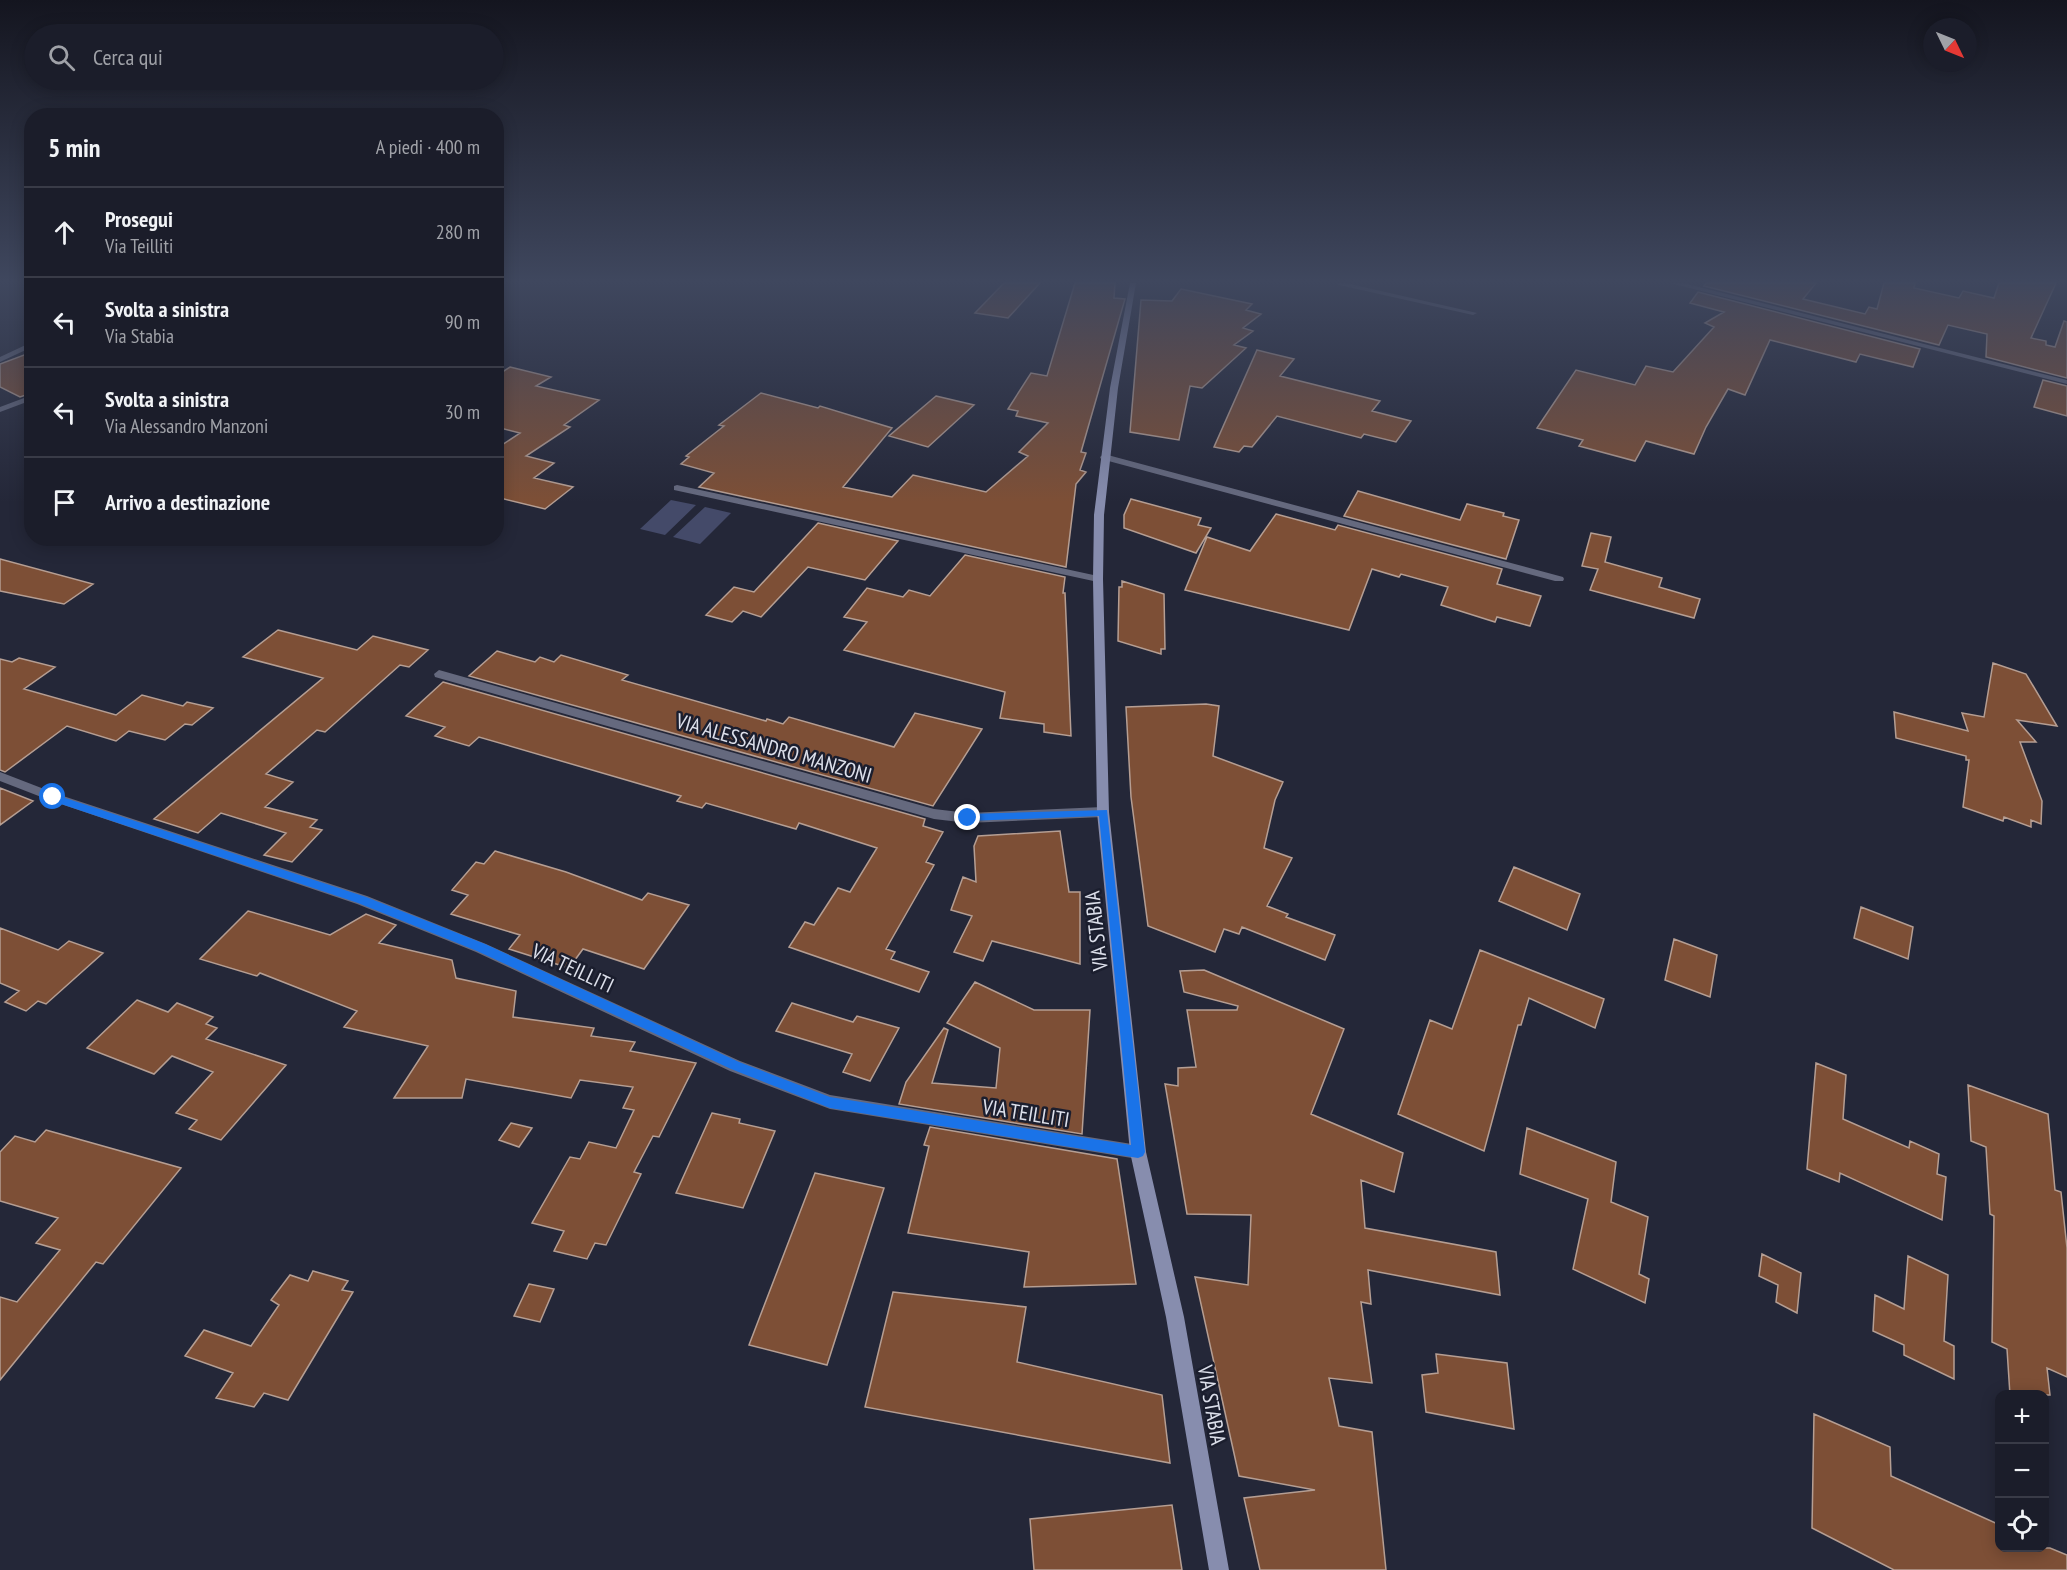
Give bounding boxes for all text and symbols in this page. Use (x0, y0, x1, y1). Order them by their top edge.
north arrow (1923, 18, 1977, 72)
search box (24, 24, 504, 90)
icon: search (45, 41, 78, 74)
text: Cerca qui (93, 43, 163, 71)
text: 5 min (48, 131, 101, 164)
text: A piedi · 400 m (376, 134, 480, 160)
text: Prosegui (105, 205, 173, 233)
icon: ahead (48, 216, 81, 249)
text: 280 m (436, 219, 480, 245)
text: Via Teilliti (105, 233, 173, 259)
text: Svolta a sinistra (105, 295, 229, 323)
icon: left (48, 306, 81, 339)
text: 90 m (445, 309, 480, 335)
text: Via Stabia (105, 323, 174, 349)
text: Svolta a sinistra (105, 385, 229, 413)
icon: left (48, 396, 81, 429)
text: 30 m (445, 399, 480, 425)
text: Via Alessandro Manzoni (105, 413, 268, 439)
icon: arrive (48, 486, 81, 519)
text: Arrivo a destinazione (105, 488, 270, 516)
street label: VIA ALESSANDRO MANZONI (672, 707, 875, 789)
route start (39, 783, 65, 809)
route end (954, 804, 980, 830)
street label: VIA STABIA (1078, 890, 1114, 973)
street label: VIA TEILLITI (527, 937, 618, 999)
street label: VIA TEILLITI (980, 1093, 1071, 1133)
street label: VIA STABIA (1192, 1362, 1232, 1447)
map controls (1995, 1390, 2049, 1552)
button: + (1995, 1390, 2049, 1444)
button: − (1995, 1444, 2049, 1498)
button: locate (1995, 1498, 2049, 1552)

